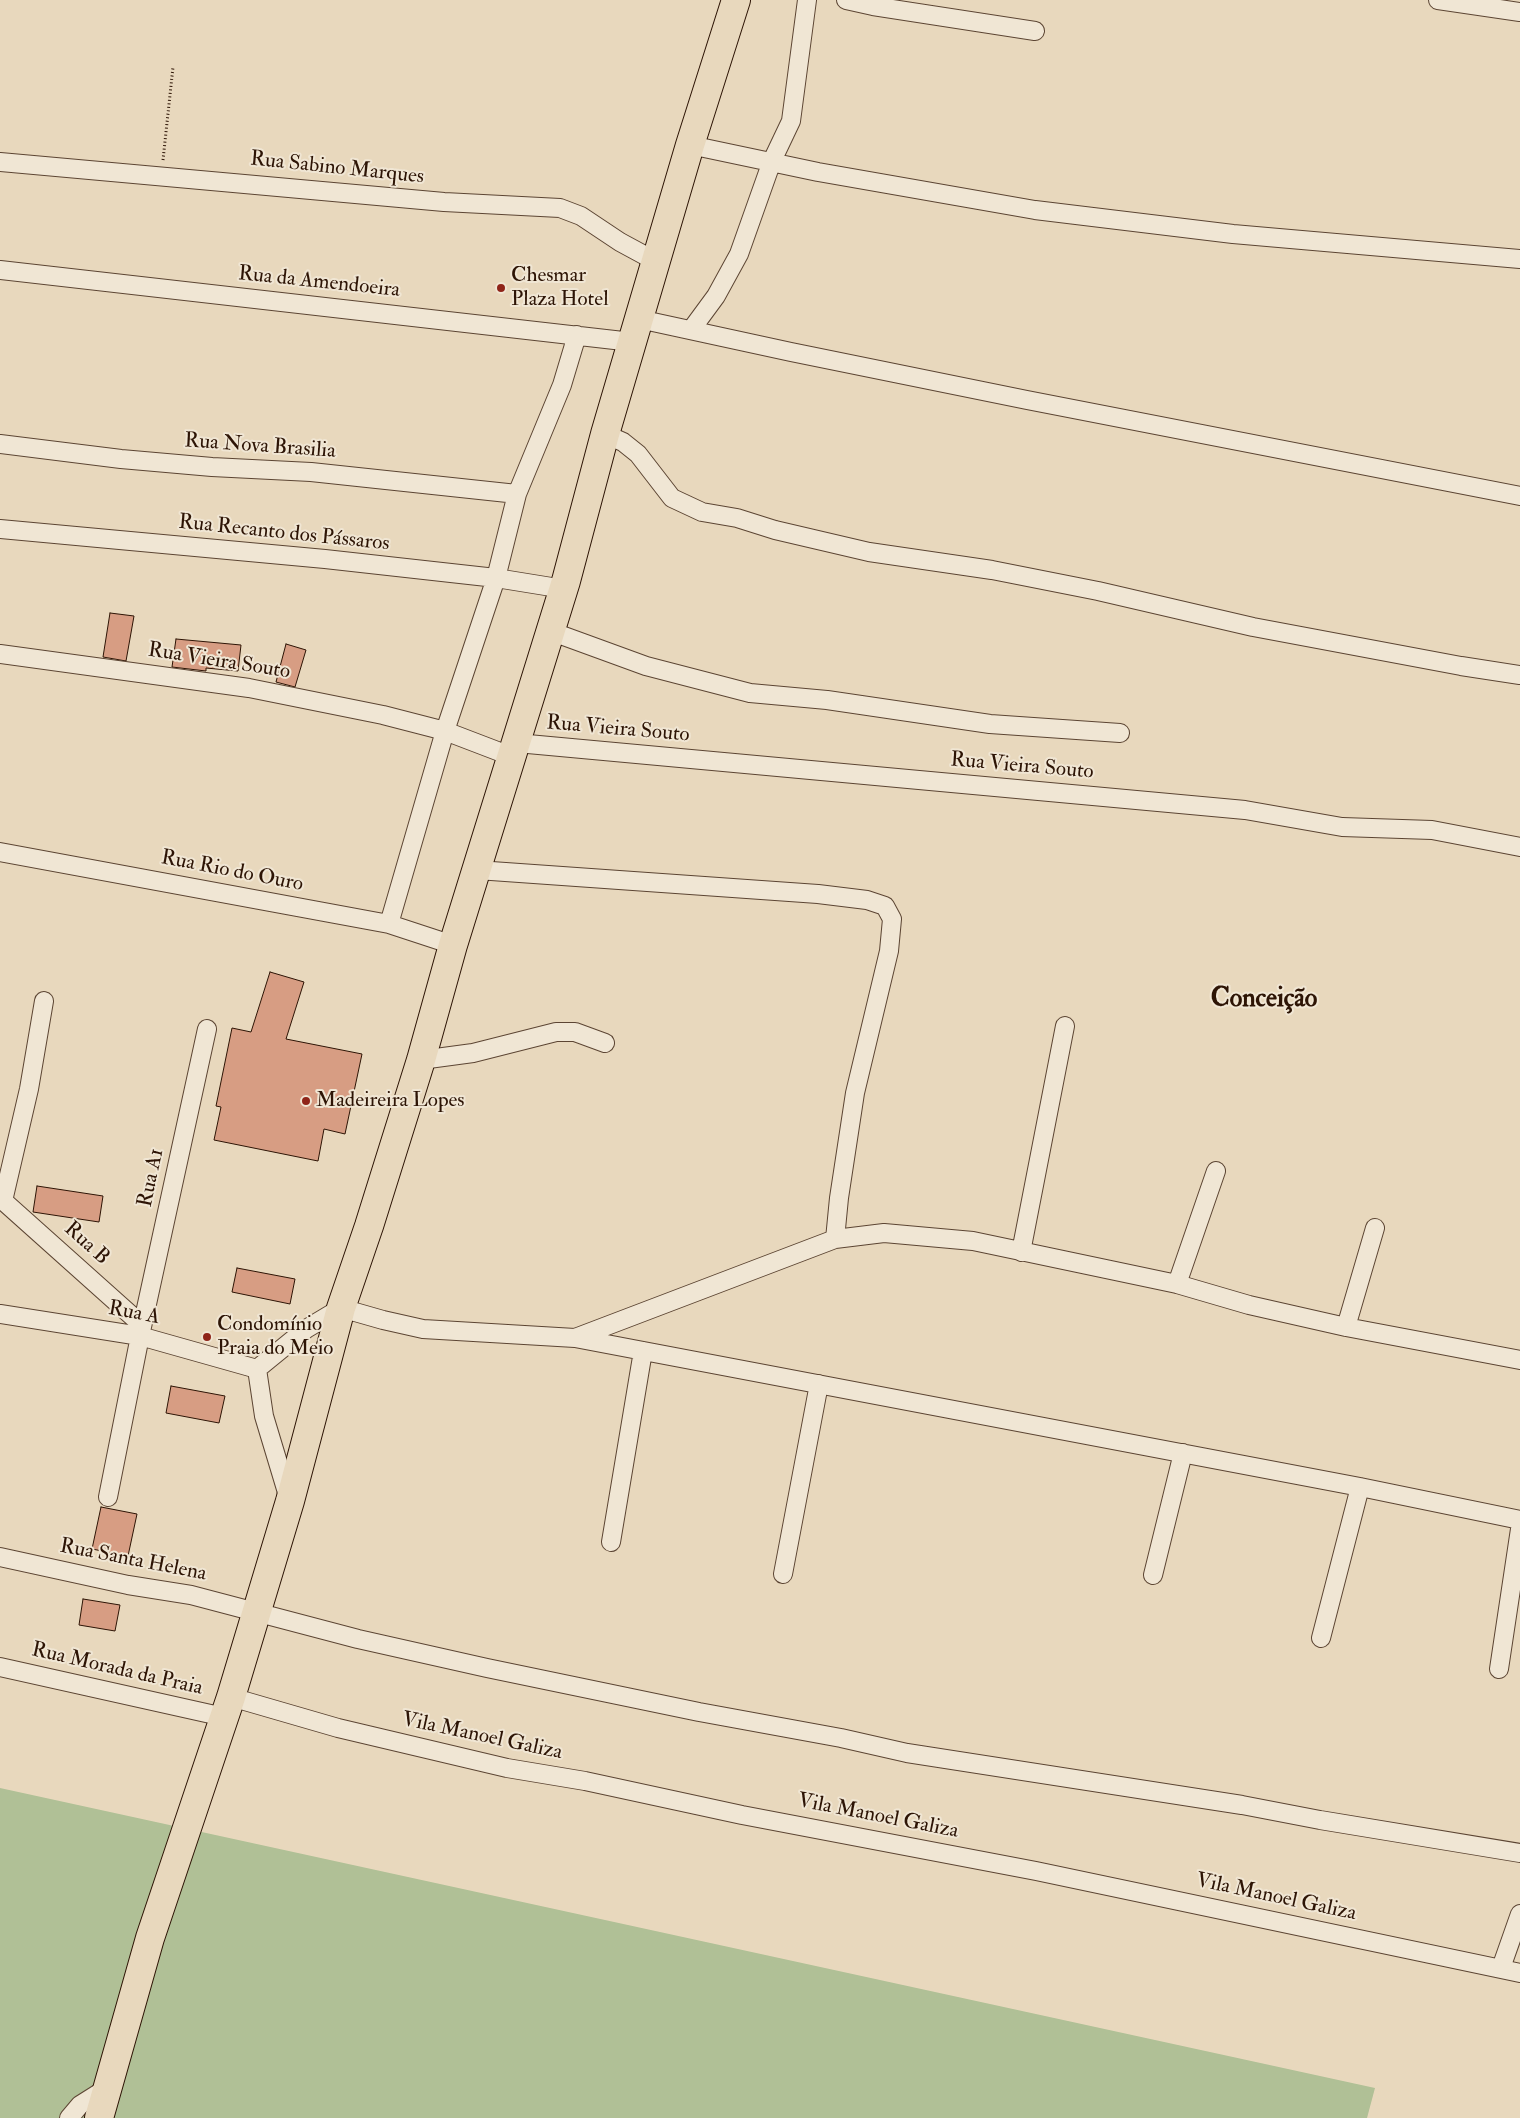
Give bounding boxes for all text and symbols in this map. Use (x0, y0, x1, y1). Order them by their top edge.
street label: Rua Sabino Marques (249, 147, 425, 191)
street label: Rua da Amendoeira (237, 262, 401, 304)
place label: Chesmar Plaza Hotel (511, 263, 609, 313)
marker: Chesmar Plaza Hotel (495, 282, 507, 294)
street label: Rua Nova Brasilia (184, 429, 336, 465)
street label: Rua Recanto dos Pássaros (177, 510, 391, 558)
street label: Rua Vieira Souto (146, 638, 292, 686)
street label: Rua Vieira Souto (545, 711, 691, 749)
street label: Rua Vieira Souto (949, 748, 1095, 786)
street label: Rua Rio do Ouro (159, 846, 305, 898)
district label: Conceição (1211, 984, 1317, 1016)
place label: Madeireira Lopes (316, 1088, 465, 1114)
marker: Madeireira Lopes (300, 1095, 312, 1107)
street label: Rua A1 (133, 1146, 171, 1210)
street label: Rua B (58, 1217, 114, 1271)
street label: Rua A (106, 1297, 162, 1331)
place label: Condomínio Praia do Meio (217, 1312, 333, 1362)
marker: Condomínio Praia do Meio (201, 1331, 213, 1343)
street label: Rua Santa Helena (58, 1534, 208, 1588)
street label: Rua Morada da Praia (29, 1638, 205, 1702)
street label: Vila Manoel Galiza (400, 1708, 564, 1766)
street label: Vila Manoel Galiza (796, 1789, 960, 1845)
street label: Vila Manoel Galiza (1194, 1869, 1358, 1927)

